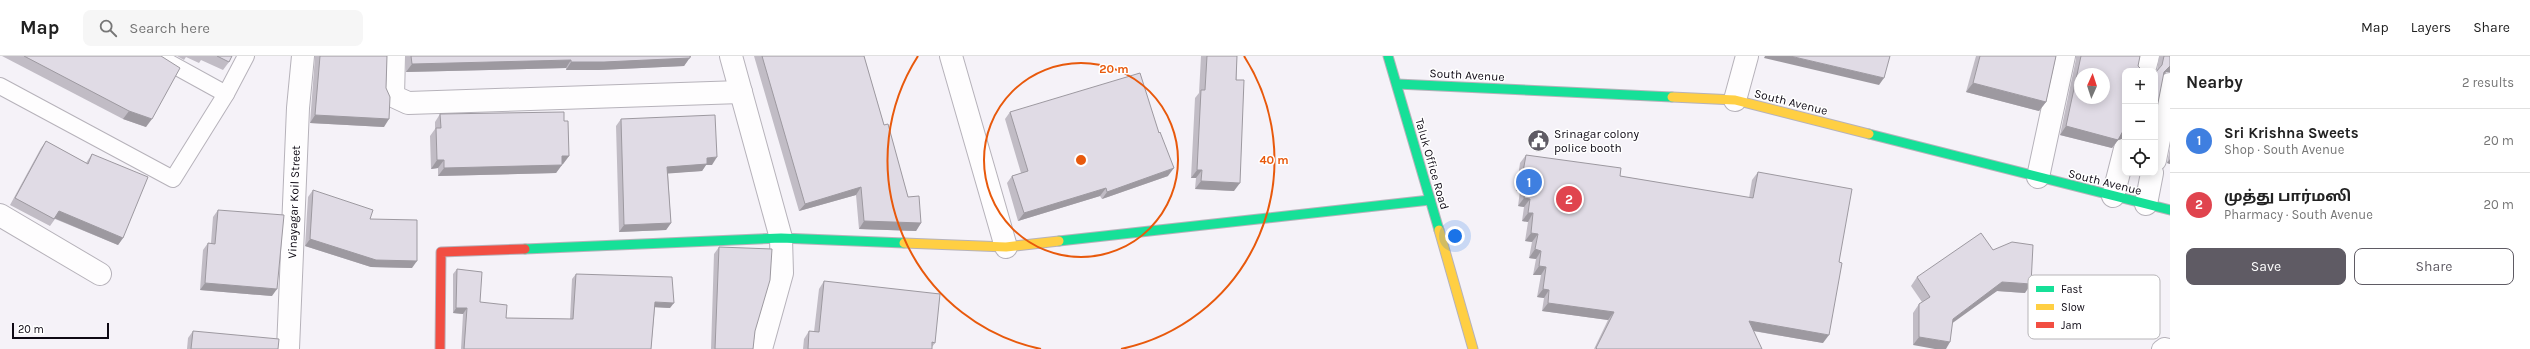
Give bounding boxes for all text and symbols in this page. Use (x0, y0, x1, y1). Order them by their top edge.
search box (83, 10, 363, 46)
text: Map (20, 17, 59, 39)
icon: search (97, 17, 119, 39)
text: Search here (129, 19, 210, 37)
text: Map (2361, 19, 2389, 36)
text: Layers (2411, 19, 2451, 36)
text: Share (2473, 19, 2510, 36)
text: 20 m (1099, 62, 1129, 76)
street label: South Avenue (1429, 66, 1505, 84)
north arrow (2074, 68, 2110, 104)
map controls (2122, 68, 2158, 176)
button: + (2122, 68, 2158, 104)
text: Nearby (2186, 72, 2243, 92)
text: 2 results (2462, 75, 2514, 90)
street label: South Avenue (1753, 86, 1829, 118)
button: − (2122, 104, 2158, 140)
street label: Taluk Office Road (1412, 117, 1452, 211)
text: Sri Krishna Sweets (2224, 124, 2359, 142)
place label: Srinagar colony police booth (1554, 127, 1639, 155)
public building icon: Srinagar colony police booth (1525, 128, 1551, 154)
text: 1 (2197, 133, 2201, 148)
text: 20 m (2484, 133, 2514, 148)
button: locate (2122, 140, 2158, 176)
text: Shop · South Avenue (2224, 142, 2344, 157)
street label: Vinayagar Koil Street (285, 145, 303, 259)
centre of rings (1074, 153, 1088, 167)
text: 40 m (1259, 153, 1289, 167)
street label: South Avenue (2067, 166, 2143, 198)
pin: 1 (1516, 167, 1542, 197)
pin: 2 (1556, 184, 1582, 214)
text: முத்து பார்மஸி (2224, 187, 2351, 205)
text: 2 (2195, 197, 2203, 212)
text: 20 m (2484, 197, 2514, 212)
text: Pharmacy · South Avenue (2224, 207, 2373, 222)
your location (1445, 226, 1465, 246)
button: Save (2186, 248, 2346, 285)
button: Share (2354, 248, 2514, 285)
legend (2028, 275, 2160, 339)
text: Fast (2061, 283, 2082, 296)
text: Slow (2061, 301, 2085, 314)
text: Jam (2061, 319, 2082, 332)
scale bar (12, 321, 109, 340)
text: 20 m (18, 323, 44, 336)

